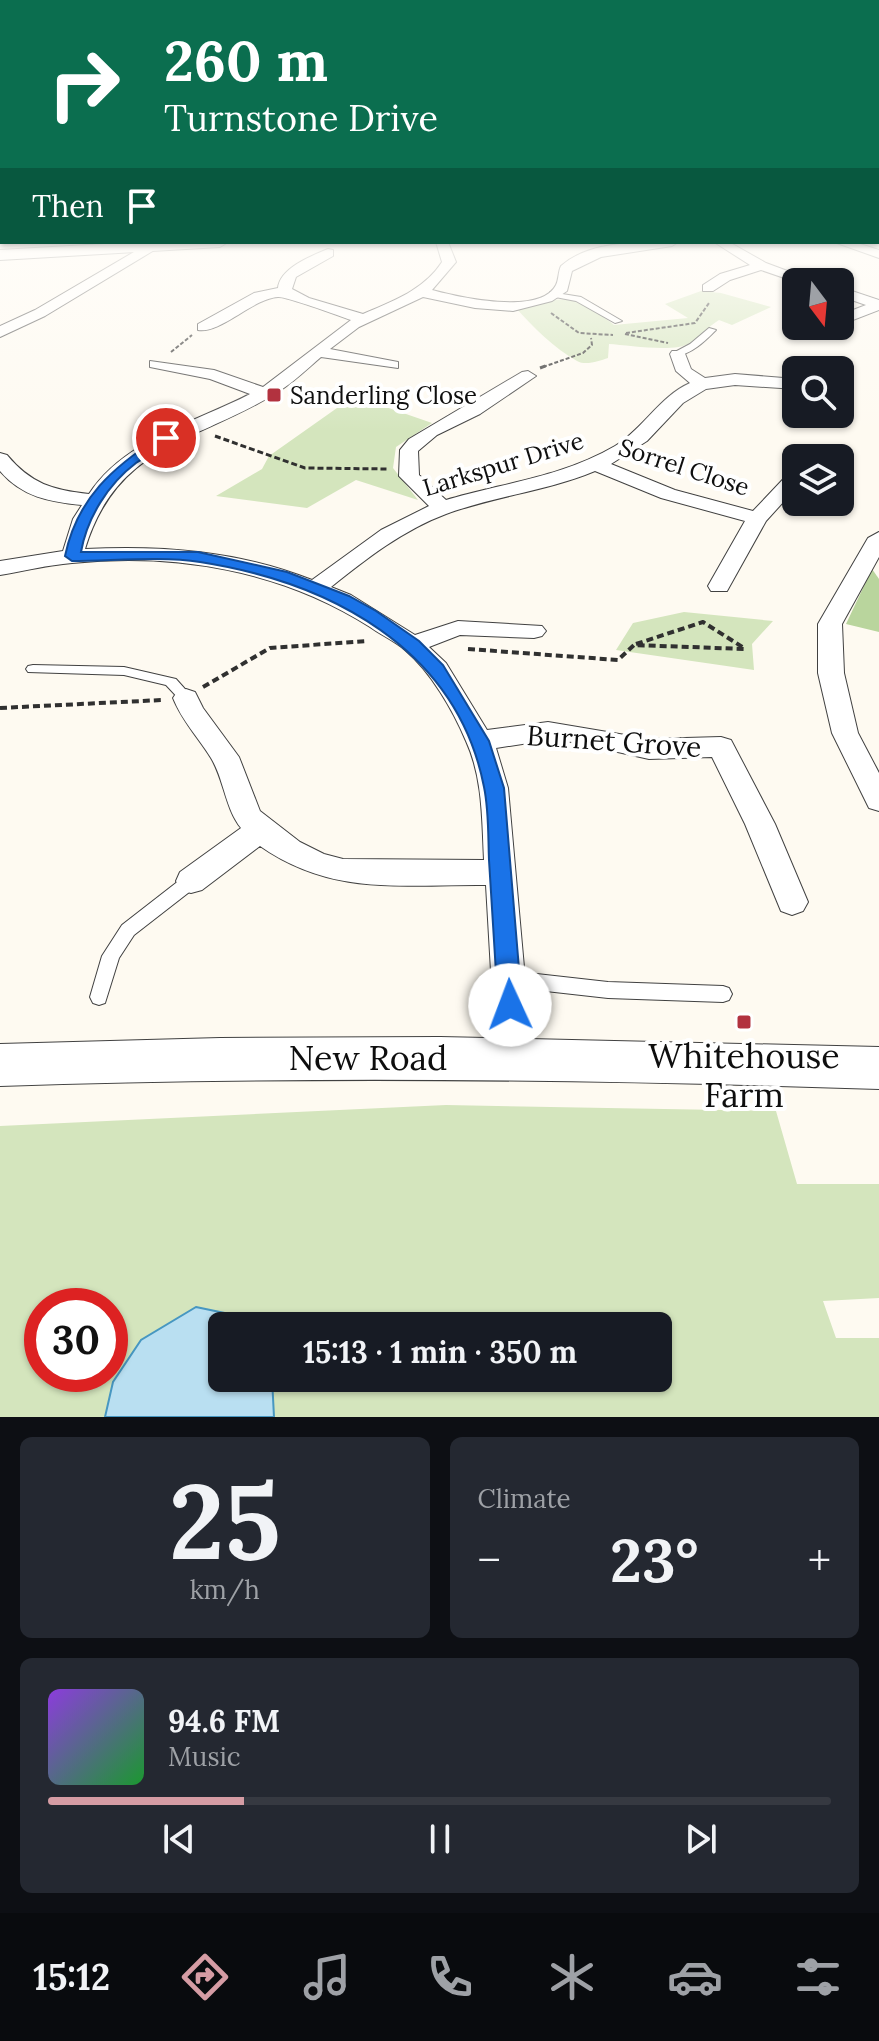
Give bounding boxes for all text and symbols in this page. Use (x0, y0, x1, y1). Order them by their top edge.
text: 260 m (164, 25, 328, 96)
icon: right (32, 32, 136, 136)
text: Turnstone Drive (164, 95, 438, 141)
icon: arrive (120, 184, 164, 228)
text: Then (32, 187, 104, 225)
north arrow (782, 268, 854, 340)
map controls (782, 268, 854, 516)
button: search (782, 356, 854, 428)
place label: Sanderling Close (290, 380, 477, 411)
marker: Sanderling Close (265, 386, 283, 404)
pin (132, 404, 200, 472)
icon: arrive (144, 416, 188, 460)
street label: Larkspur Drive (419, 425, 587, 503)
street label: Sorrel Close (615, 431, 753, 503)
button: layers (782, 444, 854, 516)
street label: Burnet Grove (526, 717, 702, 765)
position arrow (468, 963, 552, 1047)
marker: Whitehouse Farm (735, 1013, 753, 1031)
place label: Whitehouse Farm (648, 1034, 840, 1116)
street label: New Road (289, 1036, 447, 1079)
speed limit sign: 30 (24, 1288, 128, 1392)
text: 15:13 · 1 min · 350 m (303, 1333, 577, 1371)
text: 25 (169, 1454, 281, 1587)
text: Climate (478, 1482, 571, 1515)
text: 23° (610, 1522, 699, 1598)
text: − (478, 1532, 501, 1588)
text: + (808, 1532, 831, 1588)
text: km/h (190, 1573, 260, 1606)
text: 94.6 FM (168, 1702, 280, 1740)
text: Music (168, 1740, 241, 1773)
icon: previous (157, 1817, 201, 1861)
icon: pause (418, 1817, 462, 1861)
icon: next (679, 1817, 723, 1861)
icon: directions (177, 1949, 233, 2005)
icon: music (299, 1949, 355, 2005)
icon: phone (422, 1949, 478, 2005)
icon: climate (544, 1949, 600, 2005)
icon: car (667, 1949, 723, 2005)
icon: filters (790, 1949, 846, 2005)
text: 15:12 (33, 1954, 110, 2000)

